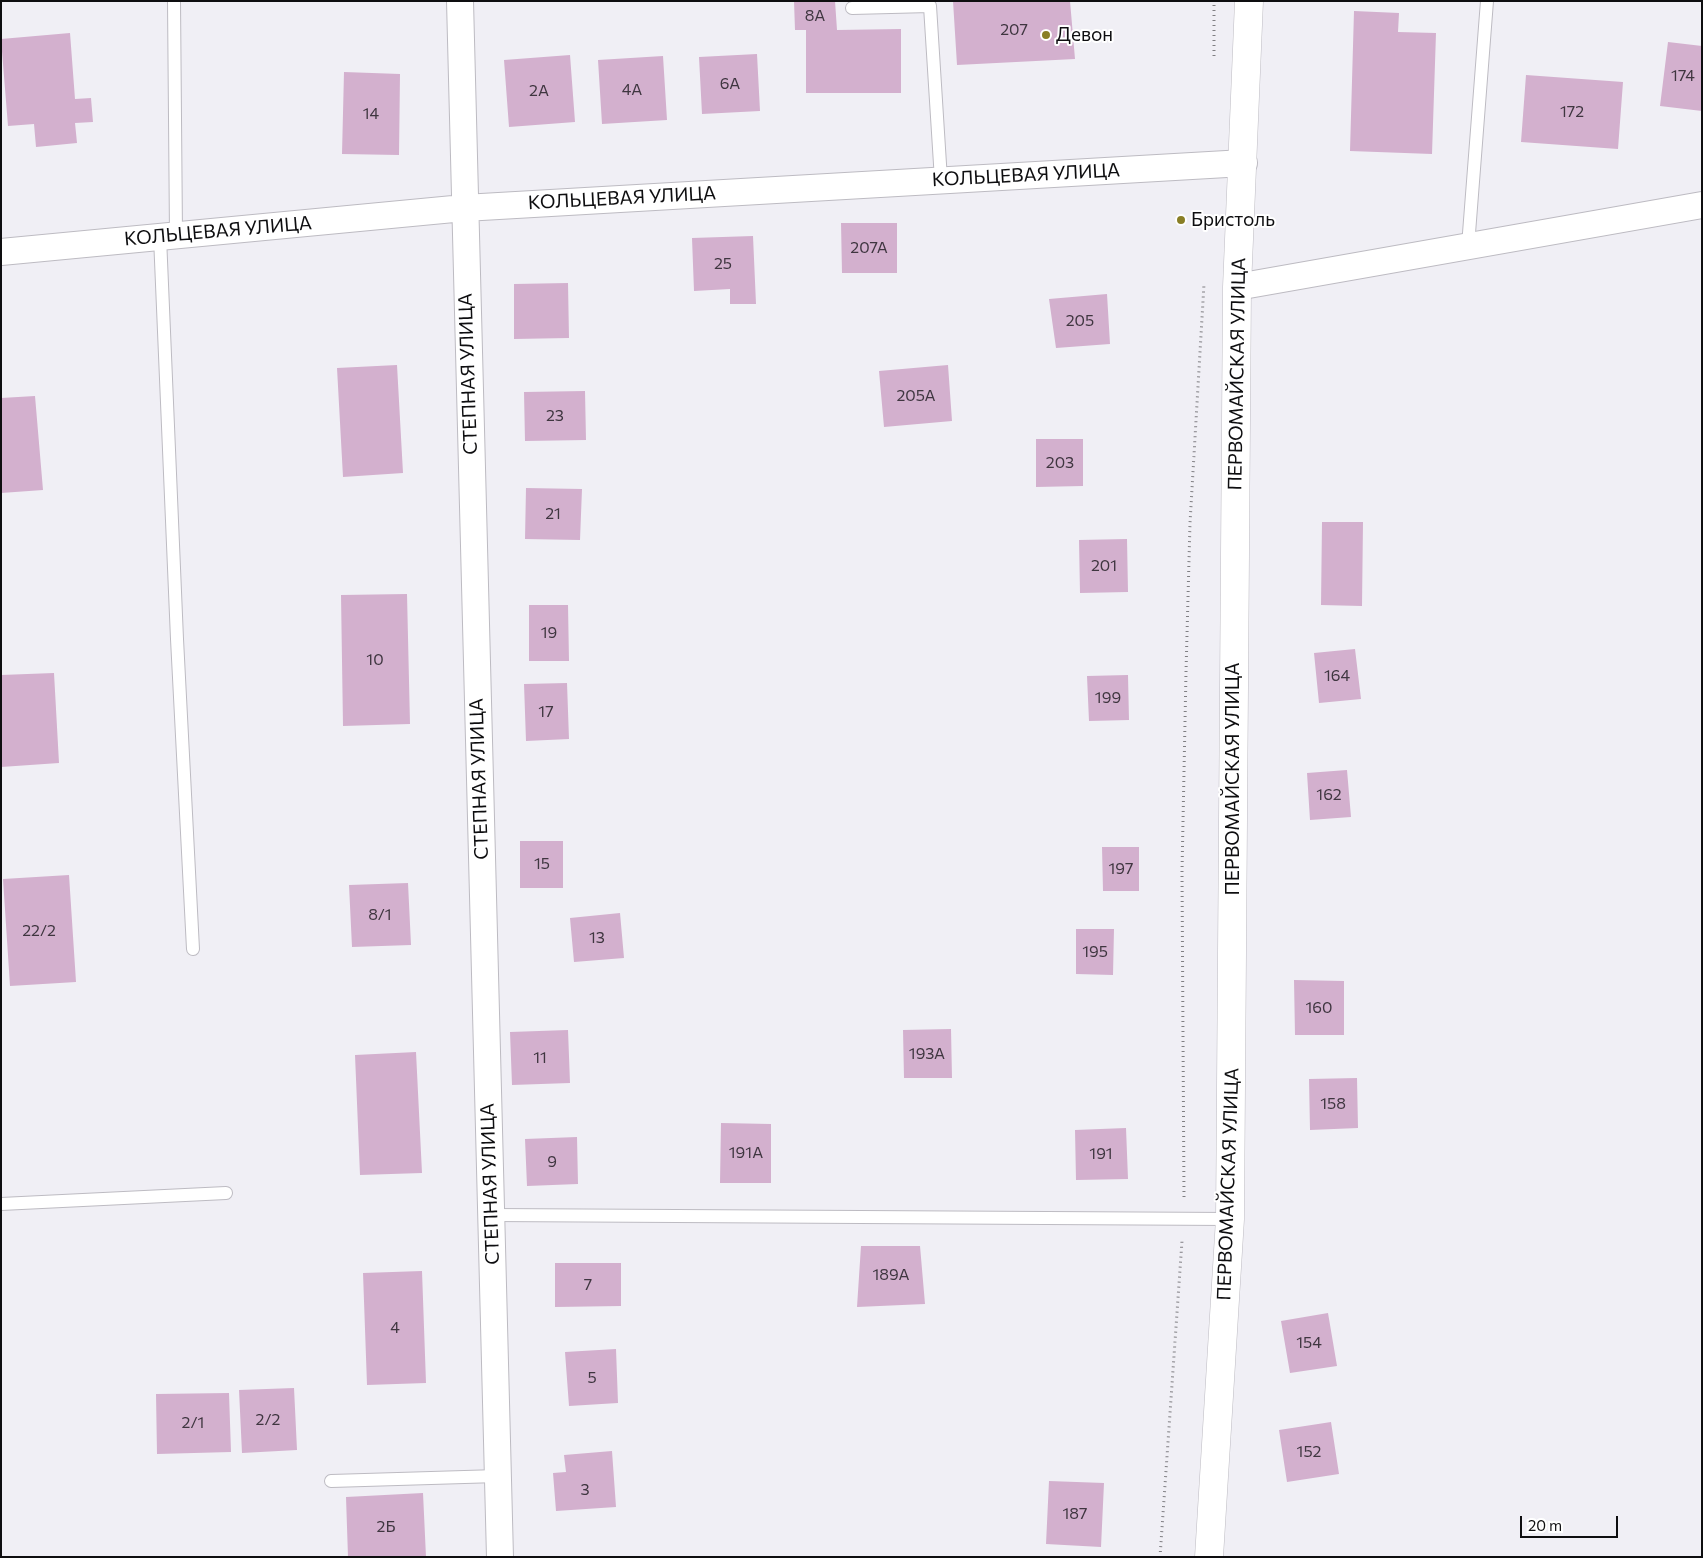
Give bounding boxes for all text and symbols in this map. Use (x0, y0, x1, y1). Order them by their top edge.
house number: 8А (805, 6, 825, 26)
house number: 207 (1000, 20, 1028, 40)
place label: Девон (1056, 24, 1113, 46)
marker: Девон (1040, 29, 1052, 41)
house number: 174 (1671, 66, 1695, 86)
house number: 6А (720, 74, 740, 94)
house number: 4А (622, 80, 642, 100)
house number: 2А (529, 81, 549, 101)
house number: 172 (1560, 102, 1584, 122)
house number: 14 (363, 104, 379, 124)
street label: КОЛЬЦЕВАЯ УЛИЦА (931, 159, 1121, 191)
street label: КОЛЬЦЕВАЯ УЛИЦА (527, 182, 717, 214)
place label: Бристоль (1191, 209, 1275, 231)
street label: КОЛЬЦЕВАЯ УЛИЦА (123, 211, 313, 251)
marker: Бристоль (1175, 214, 1187, 226)
house number: 207А (850, 238, 888, 258)
house number: 25 (714, 254, 732, 274)
street label: ПЕРВОМАЙСКАЯ УЛИЦА (1224, 257, 1250, 491)
street label: СТЕПНАЯ УЛИЦА (454, 293, 482, 455)
house number: 205 (1066, 311, 1094, 331)
house number: 205А (896, 386, 936, 406)
house number: 23 (546, 406, 564, 426)
house number: 203 (1046, 453, 1074, 473)
house number: 21 (545, 504, 561, 524)
house number: 201 (1091, 556, 1117, 576)
house number: 19 (541, 623, 557, 643)
house number: 10 (366, 650, 384, 670)
street label: ПЕРВОМАЙСКАЯ УЛИЦА (1222, 663, 1244, 895)
house number: 164 (1324, 666, 1350, 686)
house number: 199 (1095, 688, 1121, 708)
street label: СТЕПНАЯ УЛИЦА (465, 698, 493, 860)
house number: 17 (538, 702, 554, 722)
house number: 162 (1316, 785, 1342, 805)
house number: 15 (534, 854, 550, 874)
house number: 197 (1109, 859, 1133, 879)
house number: 8/1 (368, 905, 392, 925)
house number: 22/2 (22, 921, 56, 941)
house number: 13 (589, 928, 605, 948)
house number: 195 (1082, 942, 1108, 962)
house number: 160 (1306, 998, 1332, 1018)
house number: 193А (909, 1044, 945, 1064)
house number: 11 (533, 1048, 547, 1068)
street label: ПЕРВОМАЙСКАЯ УЛИЦА (1213, 1067, 1243, 1301)
house number: 158 (1320, 1094, 1346, 1114)
street label: СТЕПНАЯ УЛИЦА (476, 1103, 504, 1265)
house number: 191А (729, 1143, 763, 1163)
house number: 191 (1089, 1144, 1113, 1164)
house number: 9 (547, 1152, 557, 1172)
house number: 189А (873, 1265, 909, 1285)
house number: 7 (584, 1275, 592, 1295)
house number: 4 (390, 1318, 400, 1338)
house number: 154 (1296, 1333, 1322, 1353)
house number: 5 (587, 1368, 597, 1388)
house number: 2/2 (256, 1410, 280, 1430)
house number: 2/1 (182, 1413, 204, 1433)
house number: 152 (1297, 1442, 1321, 1462)
house number: 3 (580, 1480, 590, 1500)
house number: 187 (1063, 1504, 1087, 1524)
scale bar (1523, 1506, 1620, 1538)
text: 20 m (1528, 1516, 1562, 1534)
house number: 2Б (377, 1517, 395, 1537)

